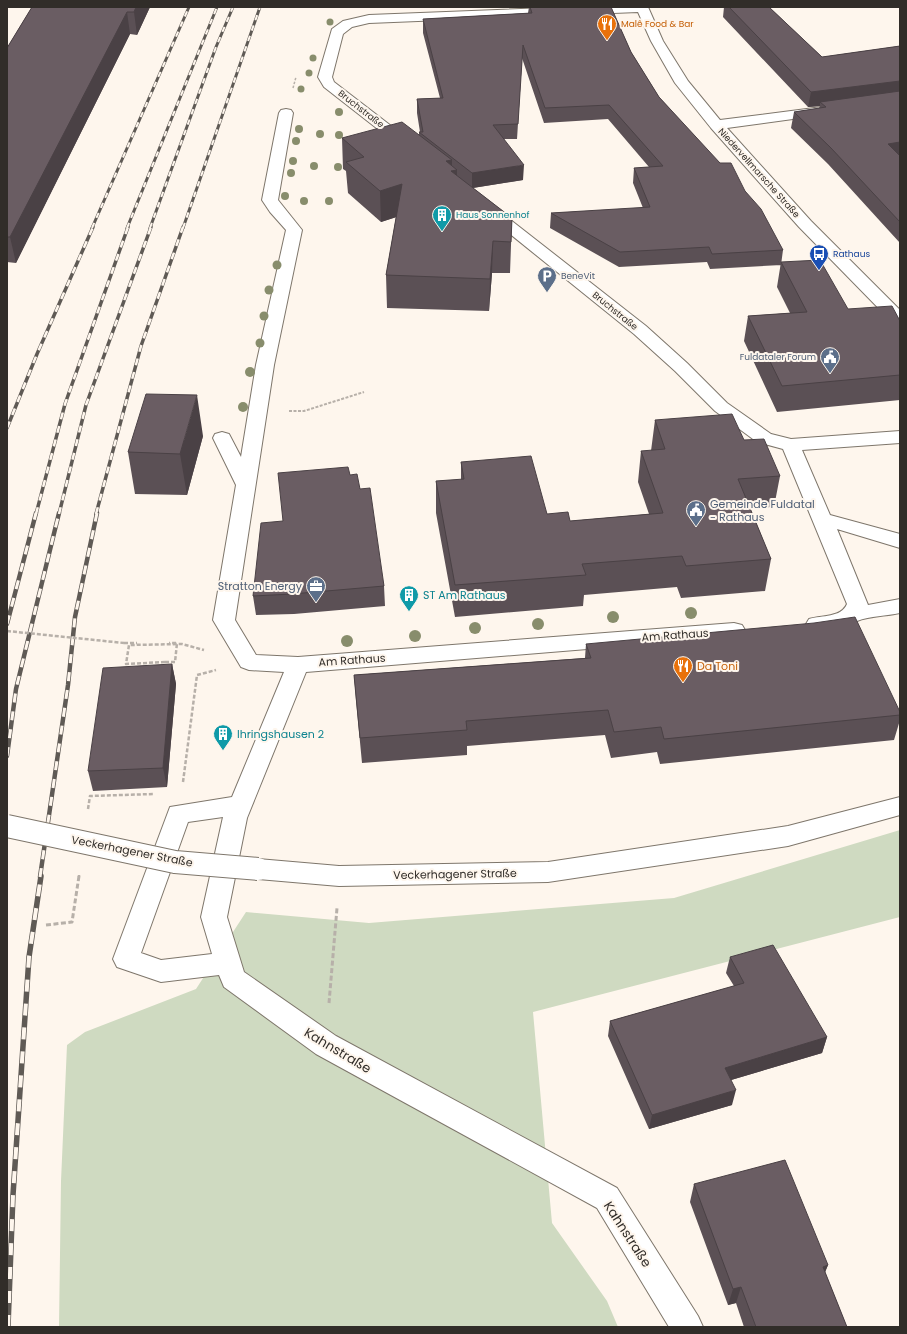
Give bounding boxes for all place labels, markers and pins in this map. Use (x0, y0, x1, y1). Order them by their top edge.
restaurant icon: Malê Food & Bar (596, 13, 618, 41)
place label: Malê Food & Bar (621, 18, 694, 30)
building icon: Haus Sonnenhof (431, 204, 453, 232)
place label: Haus Sonnenhof (456, 209, 530, 221)
bus stop icon: Rathaus (808, 243, 830, 271)
place label: Rathaus (833, 248, 870, 260)
parking icon: BeneVit (536, 265, 558, 293)
place label: BeneVit (561, 270, 595, 282)
public building icon: Fuldataler Forum (819, 346, 841, 374)
place label: Fuldataler Forum (740, 351, 816, 363)
place label: Gemeinde Fuldatal - Rathaus (710, 496, 815, 525)
public building icon: Gemeinde Fuldatal - Rathaus (685, 499, 707, 527)
office icon: Stratton Energy (305, 575, 327, 603)
place label: Stratton Energy (218, 578, 303, 594)
building icon: ST Am Rathaus (398, 584, 420, 612)
place label: ST Am Rathaus (423, 587, 506, 603)
restaurant icon: Da Toni (672, 655, 694, 683)
place label: Da Toni (697, 658, 738, 674)
building icon: Ihringshausen 2 (212, 723, 234, 751)
place label: Ihringshausen 2 (237, 726, 324, 742)

